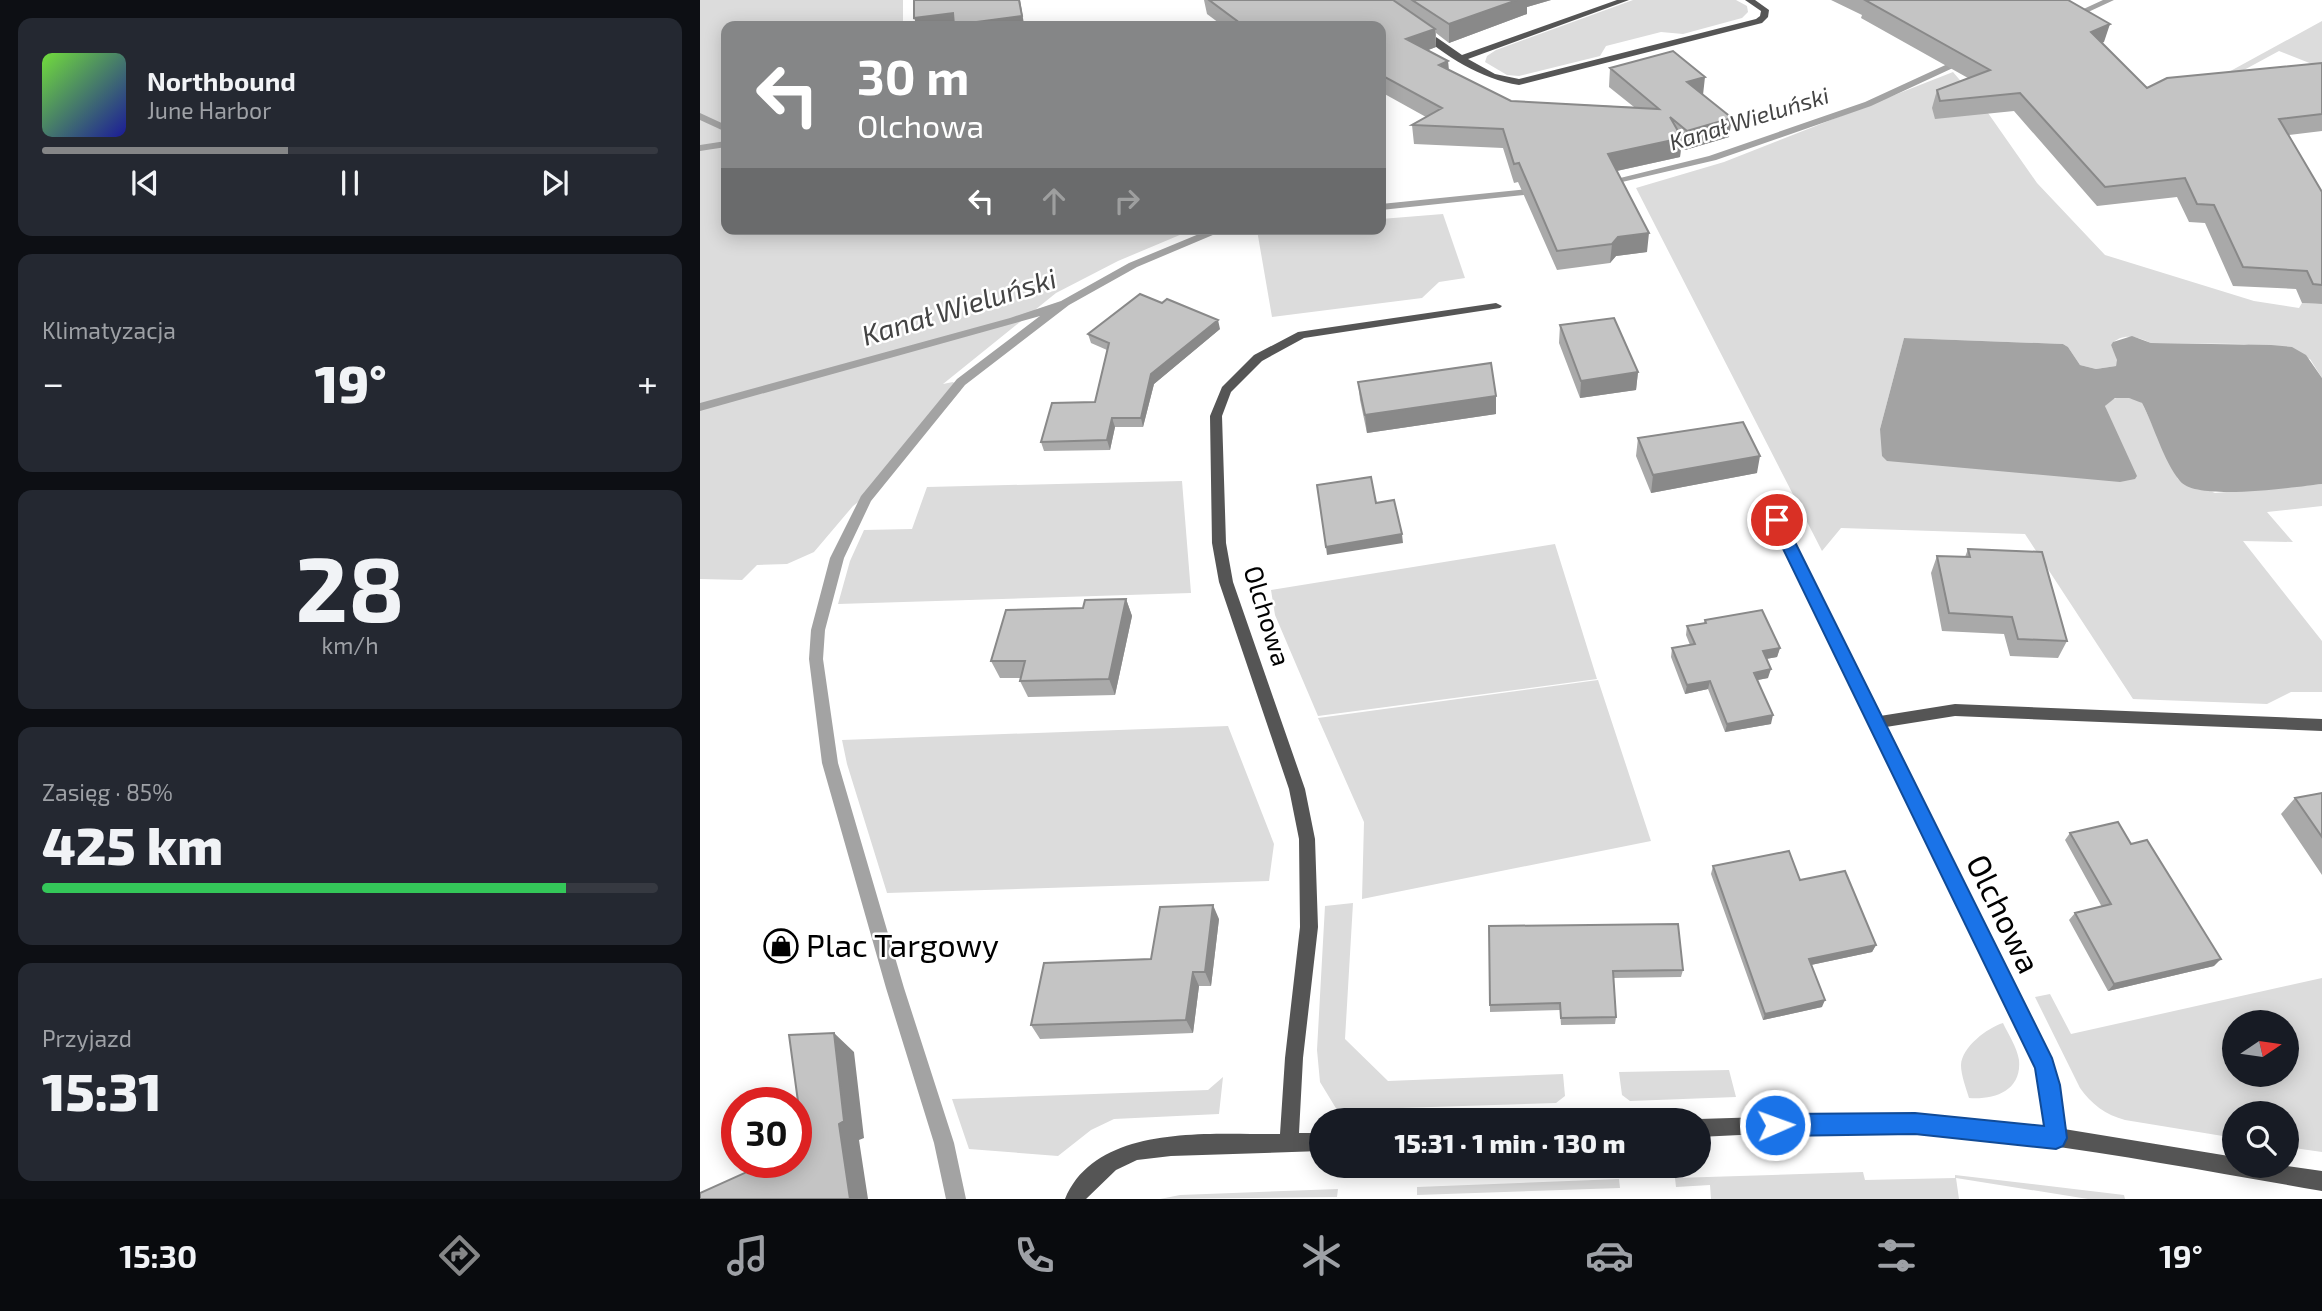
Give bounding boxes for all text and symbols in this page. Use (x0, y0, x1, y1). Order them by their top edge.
text: 30 m (857, 46, 969, 105)
icon: left (742, 49, 833, 140)
text: Northbound (147, 65, 296, 96)
water label: Kanał Wieluński (1665, 80, 1832, 156)
text: June Harbor (147, 96, 271, 124)
text: Olchowa (857, 106, 984, 144)
icon: previous (126, 164, 164, 202)
icon: pause (331, 164, 369, 202)
icon: next (536, 164, 574, 202)
icon: left (962, 182, 1000, 220)
icon: ahead (1035, 182, 1073, 220)
icon: right (1108, 182, 1146, 220)
water label: Kanał Wieluński (857, 260, 1060, 352)
text: Klimatyzacja (42, 316, 176, 344)
text: 19° (315, 351, 387, 413)
text: − (42, 359, 64, 405)
text: + (637, 359, 658, 405)
pin (1747, 490, 1807, 550)
icon: arrive (1758, 501, 1796, 539)
text: 28 (295, 531, 405, 640)
street label: Olchowa (1239, 562, 1298, 669)
text: km/h (321, 631, 379, 659)
text: Zasięg · 85% (42, 778, 173, 806)
text: 425 km (42, 813, 223, 875)
street label: Olchowa (1960, 848, 2050, 979)
place label: Plac Targowy (806, 925, 999, 963)
shop icon: Plac Targowy (762, 927, 800, 965)
north arrow (2222, 1010, 2300, 1087)
map controls (2222, 1010, 2299, 1178)
text: Przyjazd (42, 1024, 132, 1052)
text: 15:31 (42, 1059, 162, 1121)
speed limit sign: 30 (721, 1087, 812, 1178)
position arrow (1738, 1088, 1812, 1162)
button: search (2222, 1101, 2299, 1178)
text: 15:31 · 1 min · 130 m (1394, 1127, 1626, 1158)
icon: directions (435, 1231, 484, 1280)
icon: music (723, 1231, 772, 1280)
icon: phone (1010, 1231, 1059, 1280)
icon: climate (1297, 1231, 1346, 1280)
icon: car (1585, 1231, 1634, 1280)
icon: filters (1872, 1231, 1921, 1280)
text: 15:30 (119, 1236, 197, 1274)
text: 19° (2159, 1236, 2203, 1274)

